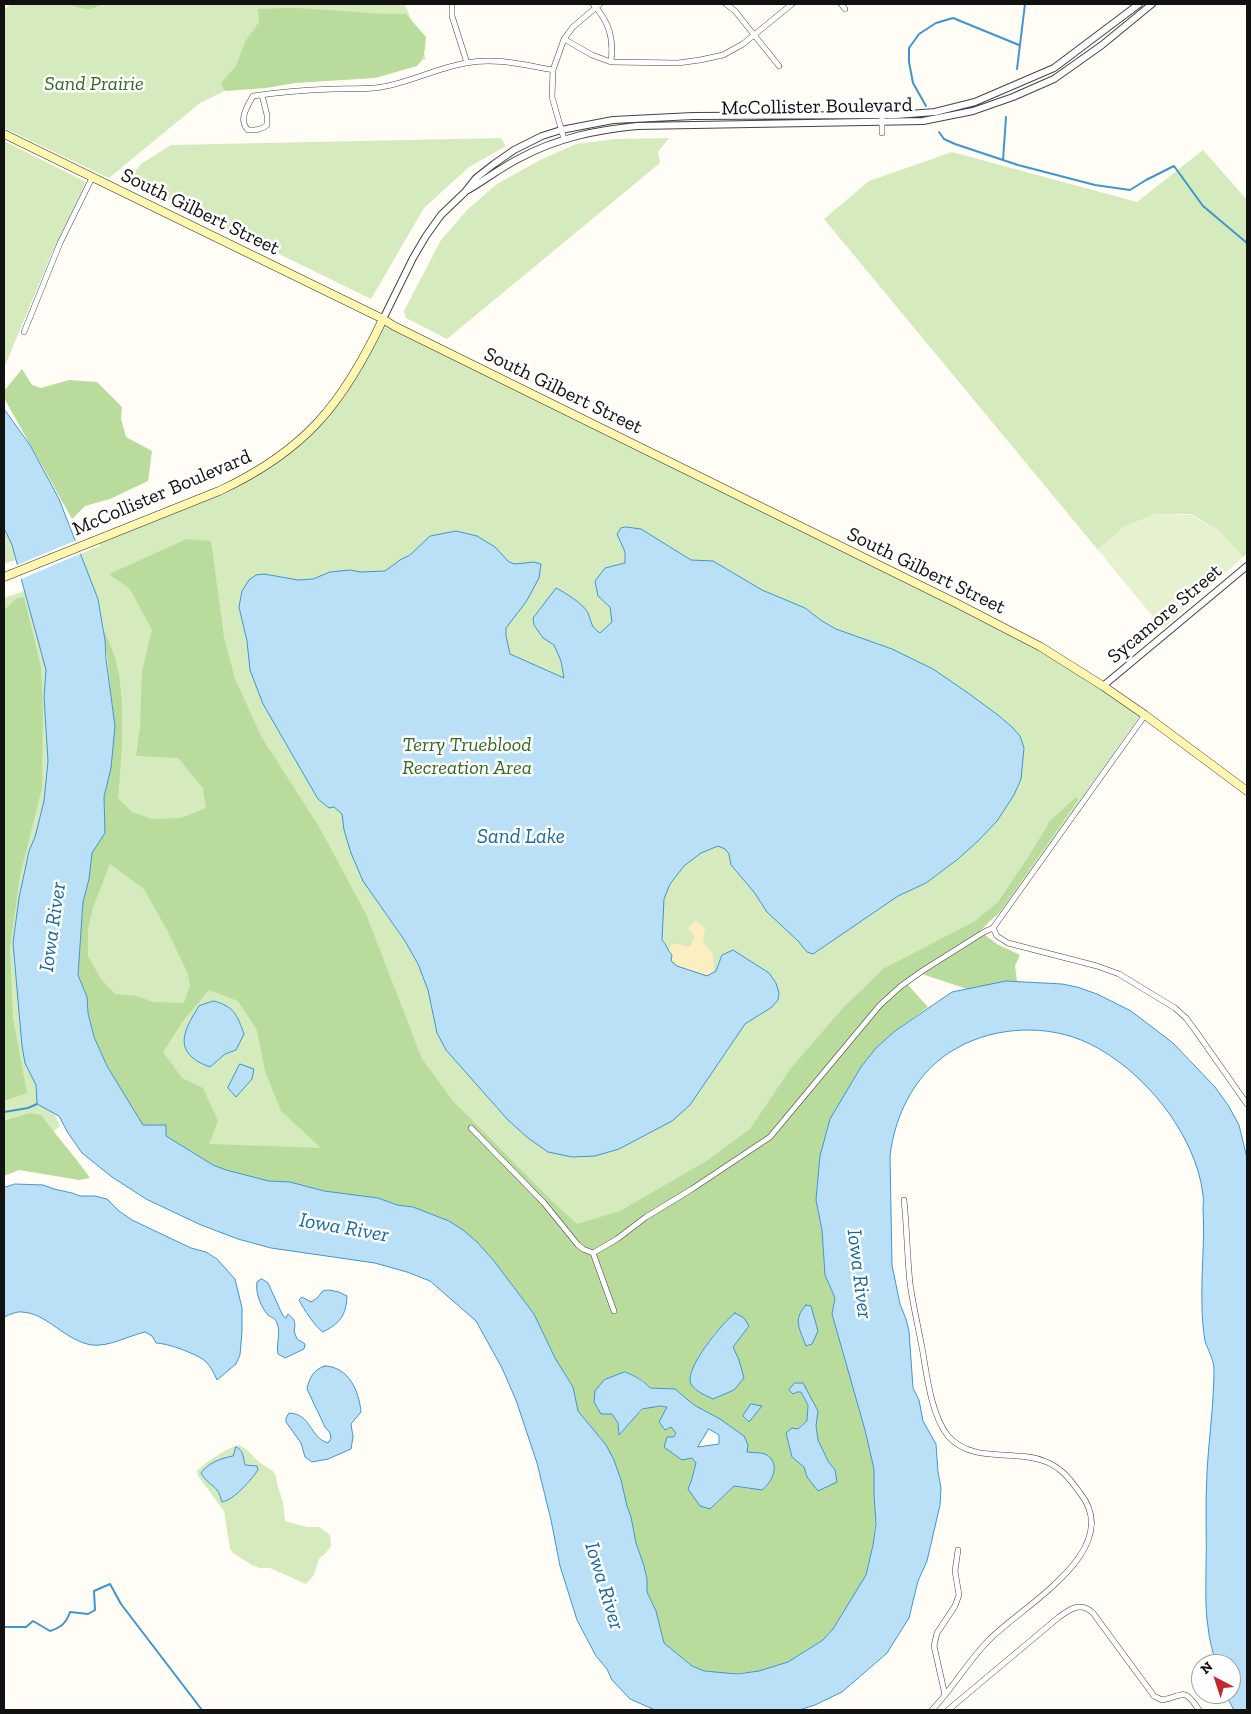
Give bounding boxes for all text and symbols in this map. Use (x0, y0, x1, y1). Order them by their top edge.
park label: Sand Prairie (44, 72, 144, 96)
street label: McCollister Boulevard (721, 93, 913, 121)
street label: South Gilbert Street (117, 163, 283, 261)
street label: South Gilbert Street (480, 342, 646, 440)
street label: McCollister Boulevard (69, 445, 255, 541)
street label: South Gilbert Street (843, 522, 1009, 620)
street label: Sycamore Street (1103, 559, 1227, 669)
park label: Terry Trueblood Recreation Area (402, 733, 532, 780)
water label: Sand Lake (477, 824, 565, 850)
water label: Iowa River (34, 881, 72, 973)
water label: Iowa River (297, 1208, 391, 1248)
water label: Iowa River (841, 1228, 877, 1320)
water label: Iowa River (579, 1539, 629, 1633)
north arrow (1191, 1654, 1241, 1704)
text: N (1197, 1658, 1216, 1678)

